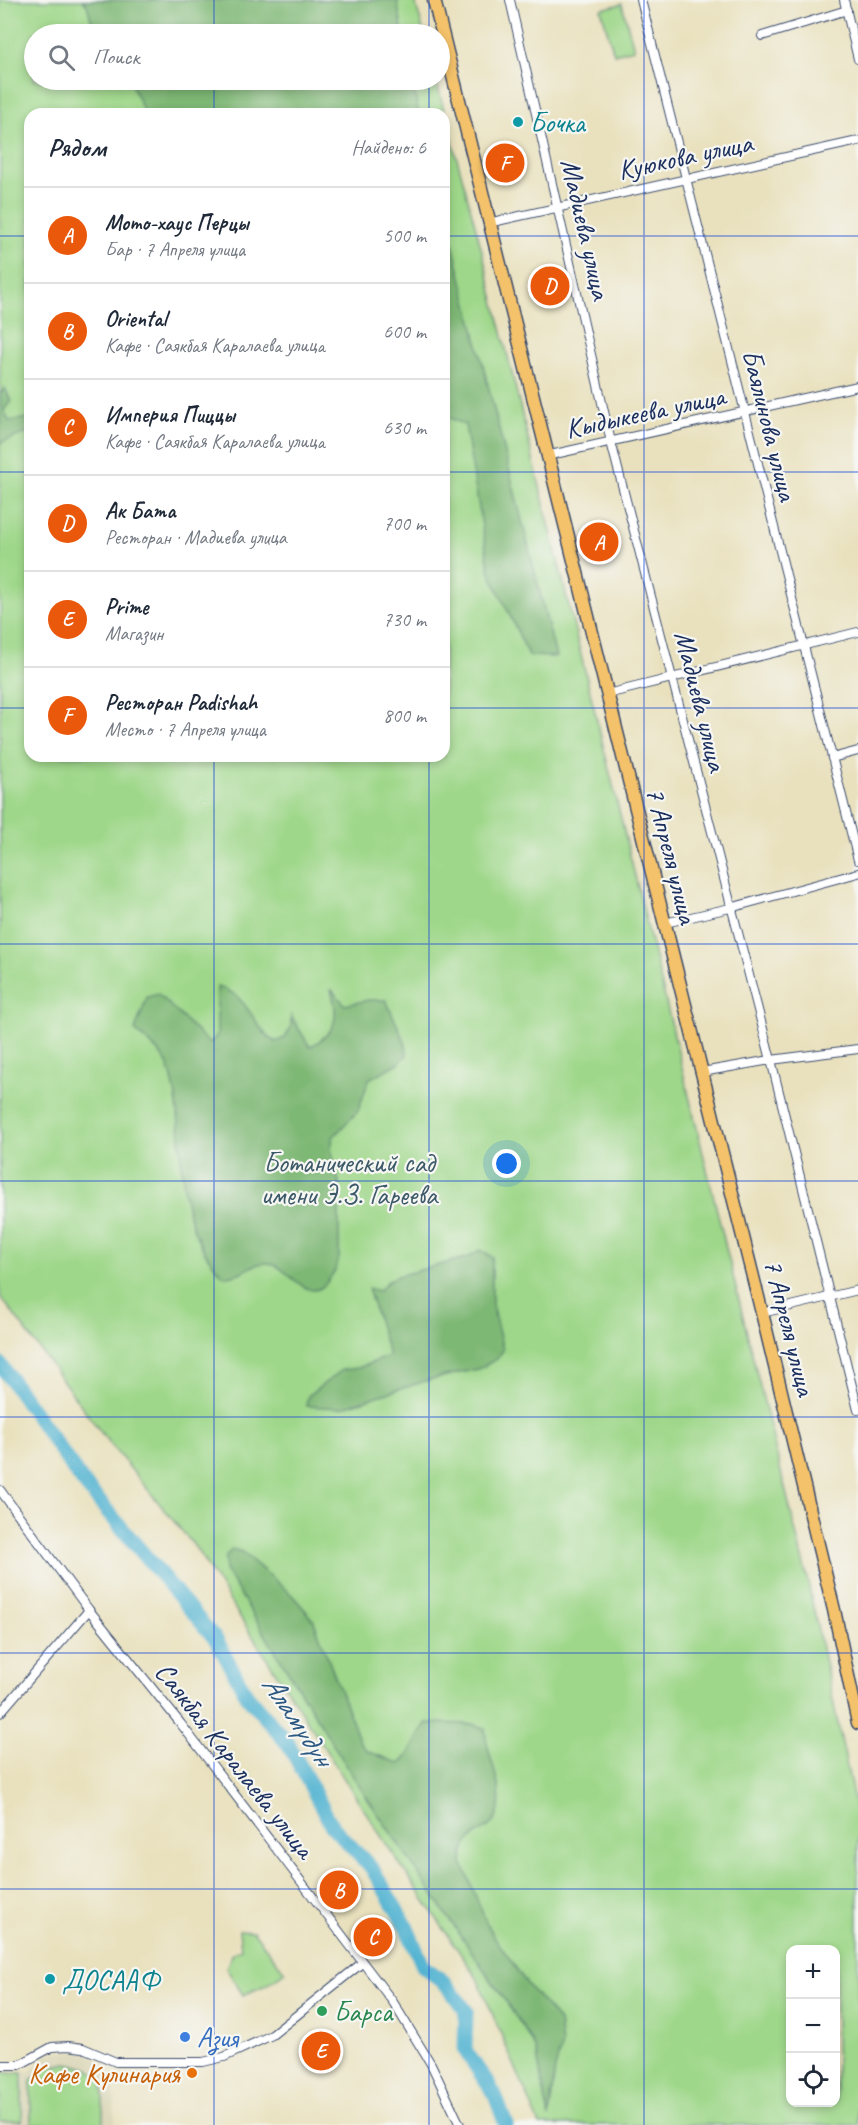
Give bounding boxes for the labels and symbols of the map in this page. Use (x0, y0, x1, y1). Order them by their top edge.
place label: Бочка (530, 105, 587, 140)
marker: Бочка (511, 115, 525, 129)
street label: Куюкова улица (615, 124, 757, 187)
pin: F (486, 140, 524, 186)
street label: Мадиева улица (553, 155, 620, 304)
pin: D (530, 264, 570, 308)
street label: Баялинова улица (734, 346, 806, 506)
street label: Кыдыкеева улица (562, 378, 730, 446)
pin: A (580, 520, 618, 564)
street label: Мадиева улица (667, 627, 736, 776)
street label: 7 Апреля улица (638, 783, 706, 929)
park label: Ботанический сад имени Э.З. Гареева (261, 1145, 439, 1212)
your location (492, 1149, 521, 1178)
street label: 7 Апреля улица (756, 1255, 824, 1401)
street label: Саякбая Каралаева улица (148, 1655, 324, 1867)
water label: Аламүдүн (254, 1667, 345, 1777)
pin: B (320, 1868, 358, 1912)
pin: C (354, 1914, 392, 1960)
place label: ДОСААФ (62, 1962, 162, 1997)
marker: ДОСААФ (43, 1972, 57, 1986)
place label: Барса (334, 1994, 394, 2029)
marker: Барса (315, 2004, 329, 2018)
place label: Азия (197, 2020, 240, 2056)
pin: E (302, 2028, 340, 2074)
marker: Азия (178, 2030, 192, 2044)
place label: Кафе Кулинария (29, 2056, 181, 2091)
marker: Кафе Кулинария (185, 2066, 199, 2080)

